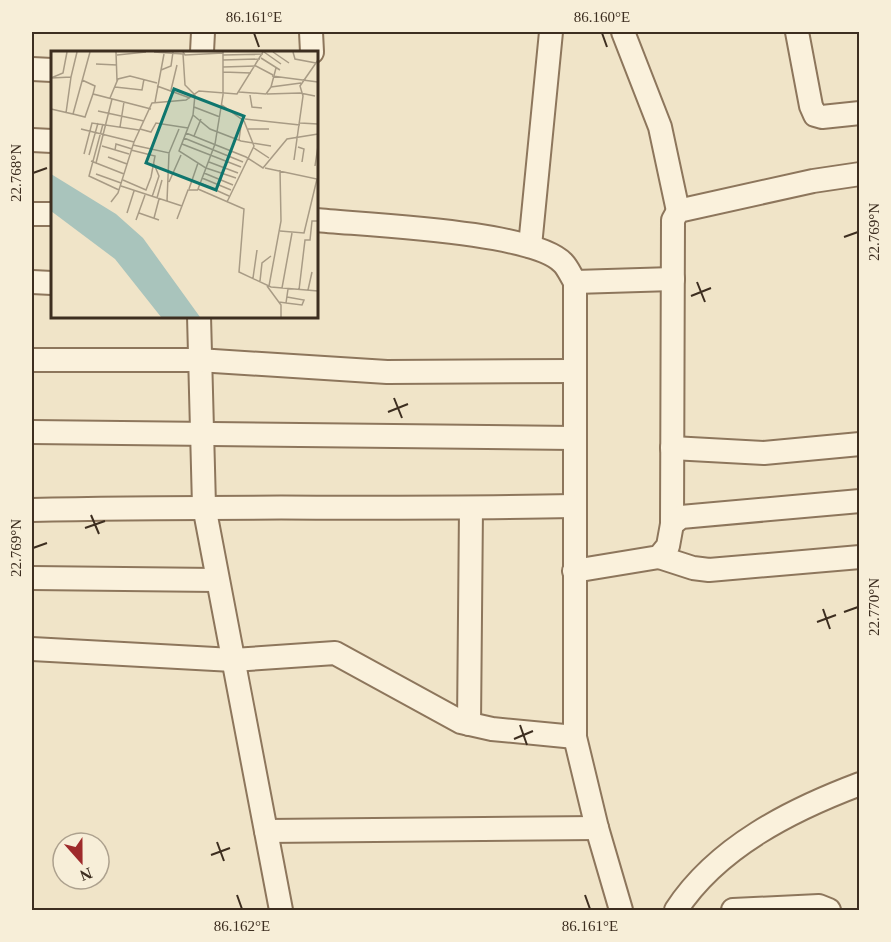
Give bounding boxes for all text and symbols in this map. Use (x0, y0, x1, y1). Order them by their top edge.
text: 86.161°E (226, 9, 282, 25)
text: 86.160°E (574, 9, 630, 25)
inset map (51, 51, 318, 318)
text: 22.768°N (8, 144, 24, 202)
text: 22.769°N (866, 203, 882, 261)
text: 22.769°N (8, 519, 24, 577)
text: 22.770°N (866, 578, 882, 636)
north arrow (51, 831, 111, 891)
text: N (77, 865, 95, 885)
text: 86.162°E (214, 918, 270, 934)
text: 86.161°E (562, 918, 618, 934)

